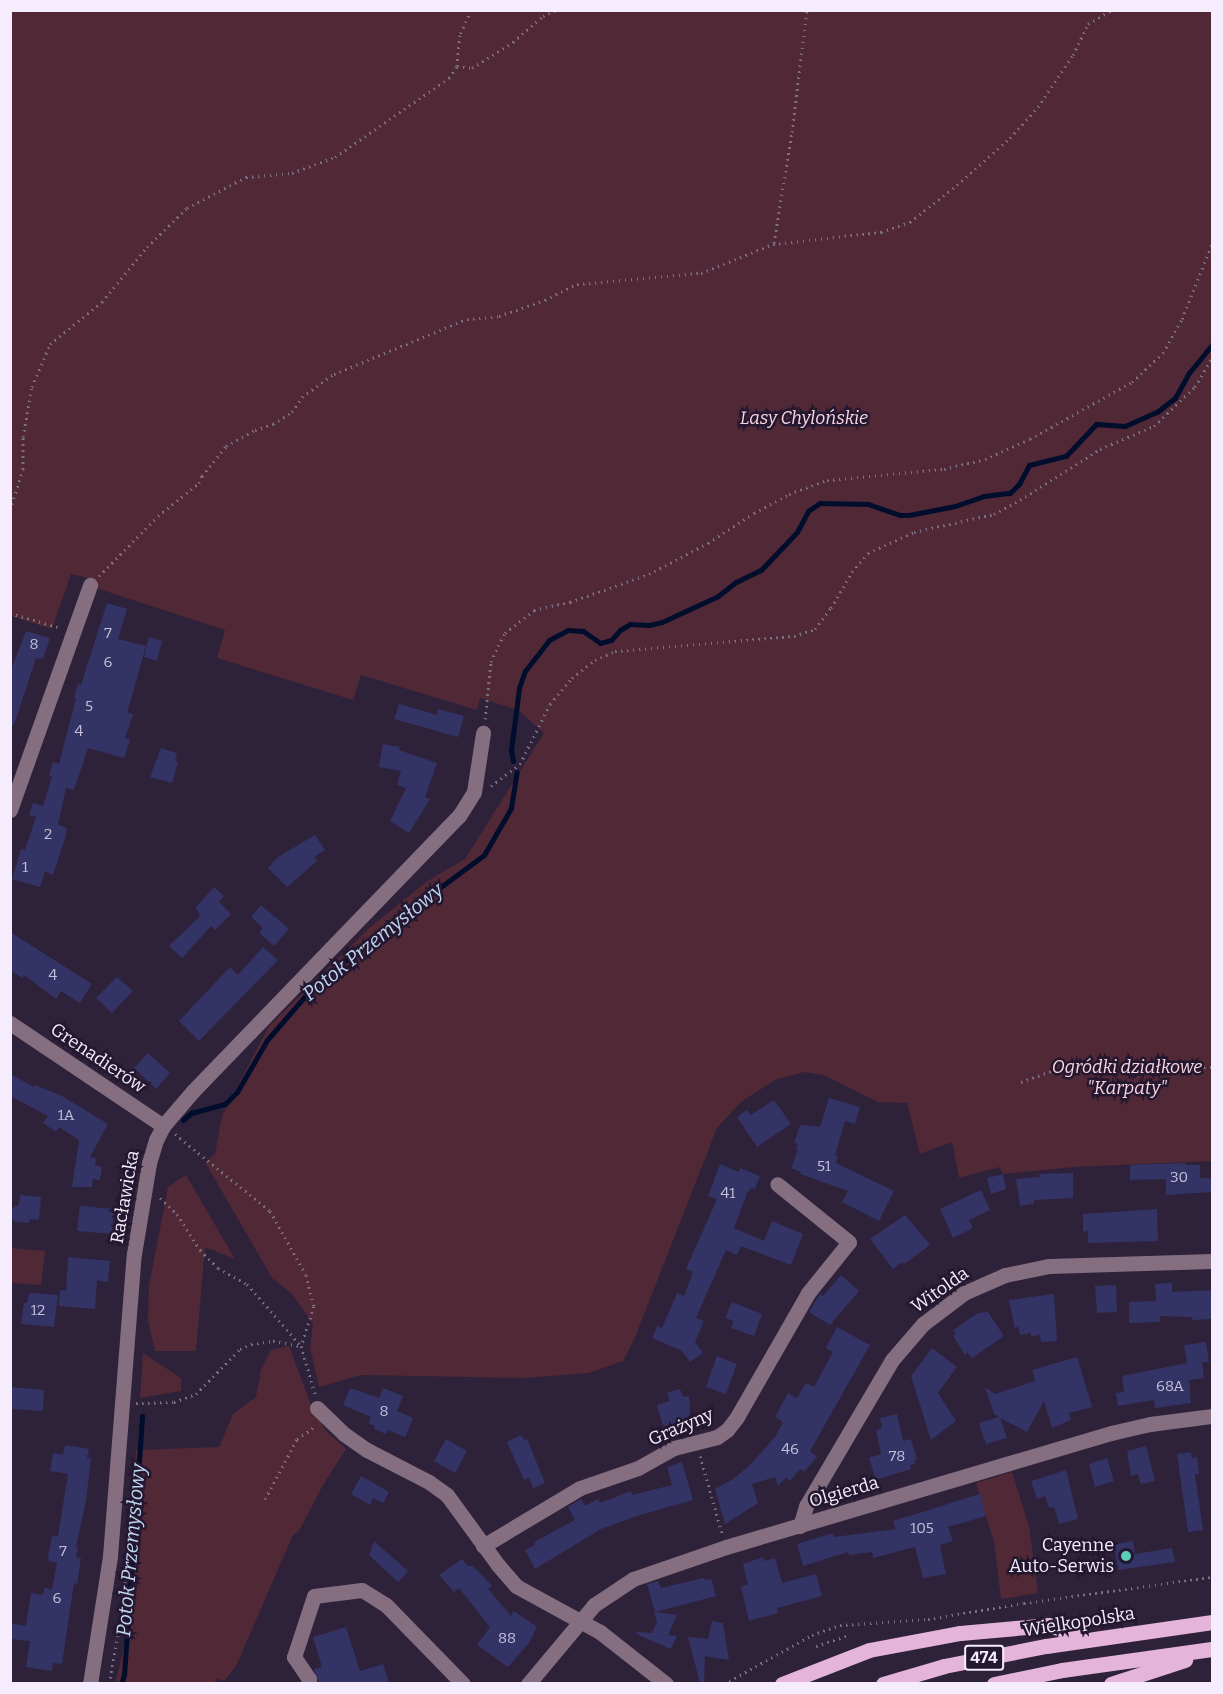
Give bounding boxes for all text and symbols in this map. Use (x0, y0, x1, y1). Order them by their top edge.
park label: Lasy Chylońskie (740, 407, 868, 429)
house number: 7 (104, 625, 112, 643)
house number: 8 (29, 636, 39, 654)
house number: 6 (104, 654, 112, 672)
house number: 5 (85, 698, 93, 716)
house number: 4 (75, 723, 83, 741)
house number: 2 (44, 826, 52, 844)
house number: 1 (22, 859, 28, 877)
water label: Potok Przemysłowy (298, 878, 448, 1006)
house number: 4 (49, 967, 57, 985)
street label: Grenadierów (46, 1018, 150, 1098)
park label: Ogródki działkowe "Karpaty" (1052, 1057, 1202, 1100)
house number: 1A (58, 1107, 74, 1125)
street label: Racławicka (106, 1149, 144, 1245)
house number: 51 (817, 1158, 831, 1176)
house number: 30 (1170, 1169, 1188, 1187)
house number: 41 (721, 1185, 735, 1203)
street label: Witolda (907, 1262, 973, 1318)
house number: 12 (31, 1302, 45, 1320)
house number: 68A (1156, 1378, 1184, 1396)
house number: 8 (379, 1403, 389, 1421)
street label: Grażyny (645, 1404, 717, 1450)
house number: 46 (781, 1441, 799, 1459)
house number: 78 (889, 1448, 905, 1466)
water label: Potok Przemysłowy (111, 1462, 151, 1638)
street label: Olgierda (807, 1472, 881, 1512)
house number: 105 (910, 1520, 934, 1538)
place label: Cayenne Auto-Serwis (1009, 1535, 1114, 1578)
house number: 7 (59, 1543, 67, 1561)
marker: Cayenne Auto-Serwis (1119, 1549, 1133, 1563)
house number: 6 (53, 1590, 61, 1608)
street label: Wielkopolska (1022, 1603, 1136, 1641)
house number: 88 (498, 1630, 516, 1648)
road number: 474 (963, 1645, 1005, 1671)

